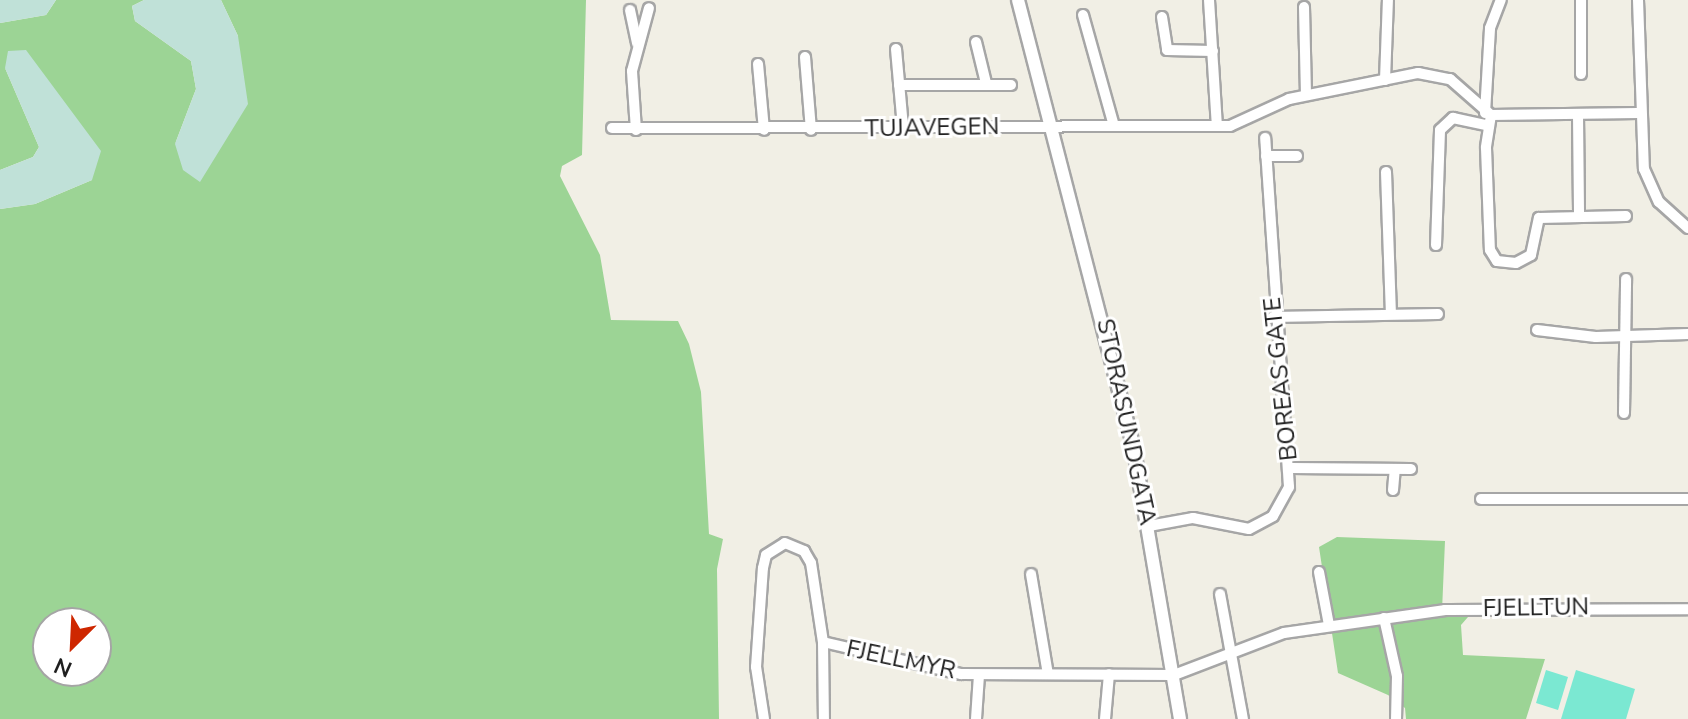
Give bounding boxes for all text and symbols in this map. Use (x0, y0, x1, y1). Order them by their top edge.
street label: TUJAVEGEN (864, 112, 1000, 144)
street label: BOREAS GATE (1258, 296, 1304, 462)
street label: STORASUNDGATA (1090, 316, 1162, 528)
street label: FJELLTUN (1483, 593, 1589, 623)
north arrow (32, 607, 112, 687)
street label: FJELLMYR (844, 634, 958, 686)
text: N (49, 650, 77, 684)

